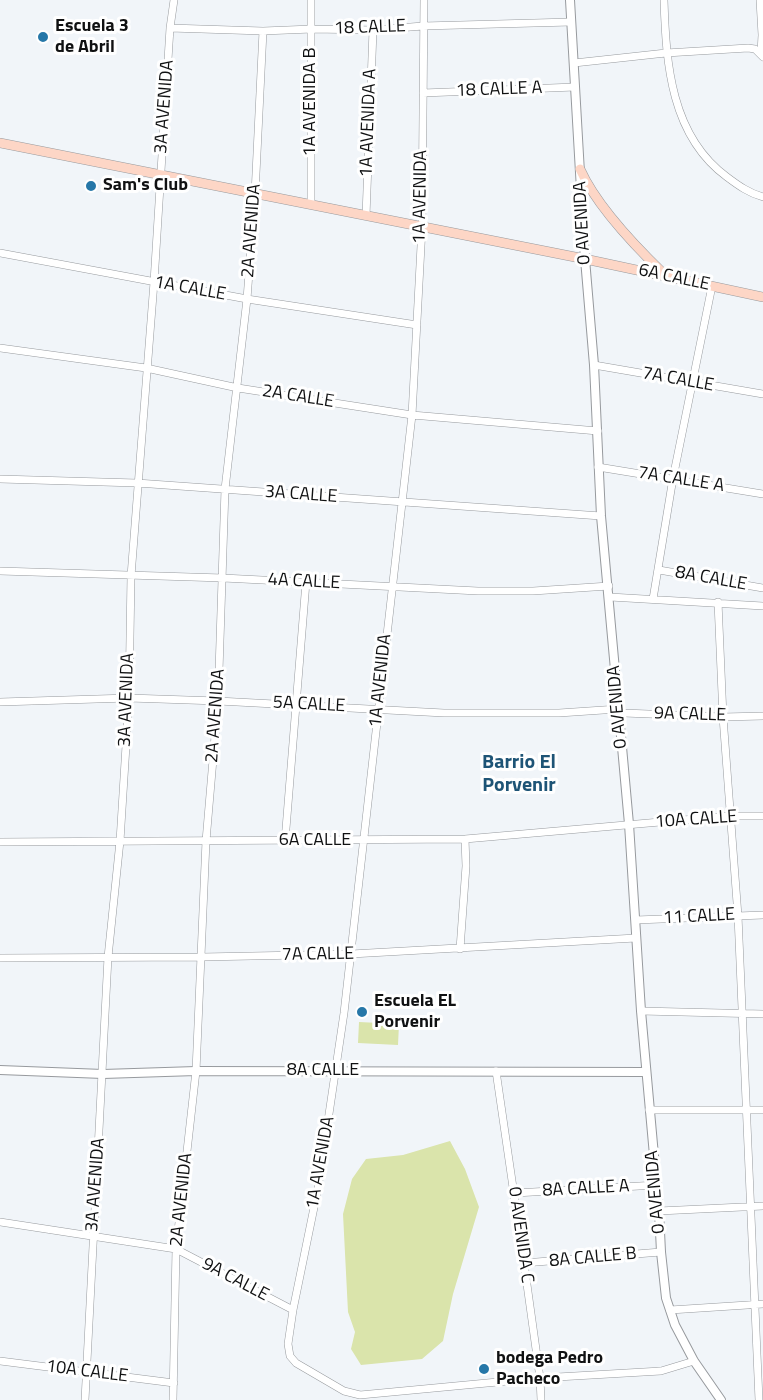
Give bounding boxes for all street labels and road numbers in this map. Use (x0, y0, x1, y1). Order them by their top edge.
street label: 18 CALLE (334, 16, 406, 40)
street label: 1A AVENIDA B (300, 47, 322, 157)
street label: 3A AVENIDA (151, 59, 179, 155)
street label: 1A AVENIDA A (356, 68, 382, 178)
street label: 18 CALLE A (455, 78, 543, 102)
street label: 1A AVENIDA (409, 150, 433, 244)
street label: 0 AVENIDA (570, 181, 596, 265)
street label: 2A AVENIDA (238, 183, 266, 279)
street label: 6A CALLE (636, 260, 712, 296)
street label: 1A CALLE (152, 272, 228, 306)
street label: 7A CALLE (640, 363, 716, 397)
street label: 2A CALLE (261, 381, 335, 413)
street label: 7A CALLE A (636, 463, 726, 497)
street label: 3A CALLE (264, 482, 338, 508)
street label: 8A CALLE (673, 562, 749, 596)
street label: 4A CALLE (267, 569, 341, 595)
street label: 1A AVENIDA (365, 633, 397, 729)
street label: 3A AVENIDA (115, 653, 139, 747)
street label: 0 AVENIDA (604, 665, 632, 749)
street label: 2A AVENIDA (202, 668, 230, 764)
street label: 5A CALLE (272, 692, 346, 718)
street label: 9A CALLE (653, 703, 727, 727)
street label: 10A CALLE (654, 806, 738, 834)
street label: 6A CALLE (279, 830, 351, 852)
street label: 11 CALLE (663, 904, 735, 930)
street label: 7A CALLE (282, 944, 354, 966)
street label: 8A CALLE (287, 1060, 359, 1082)
street label: 1A AVENIDA (302, 1115, 340, 1211)
street label: 3A AVENIDA (82, 1137, 110, 1233)
street label: 0 AVENIDA (642, 1150, 670, 1234)
street label: 2A AVENIDA (166, 1152, 198, 1248)
street label: 8A CALLE A (542, 1176, 630, 1202)
street label: 0 AVENIDA C (503, 1185, 537, 1285)
street label: 8A CALLE B (548, 1243, 638, 1273)
street label: 9A CALLE (198, 1253, 272, 1307)
street label: 10A CALLE (45, 1356, 129, 1388)

